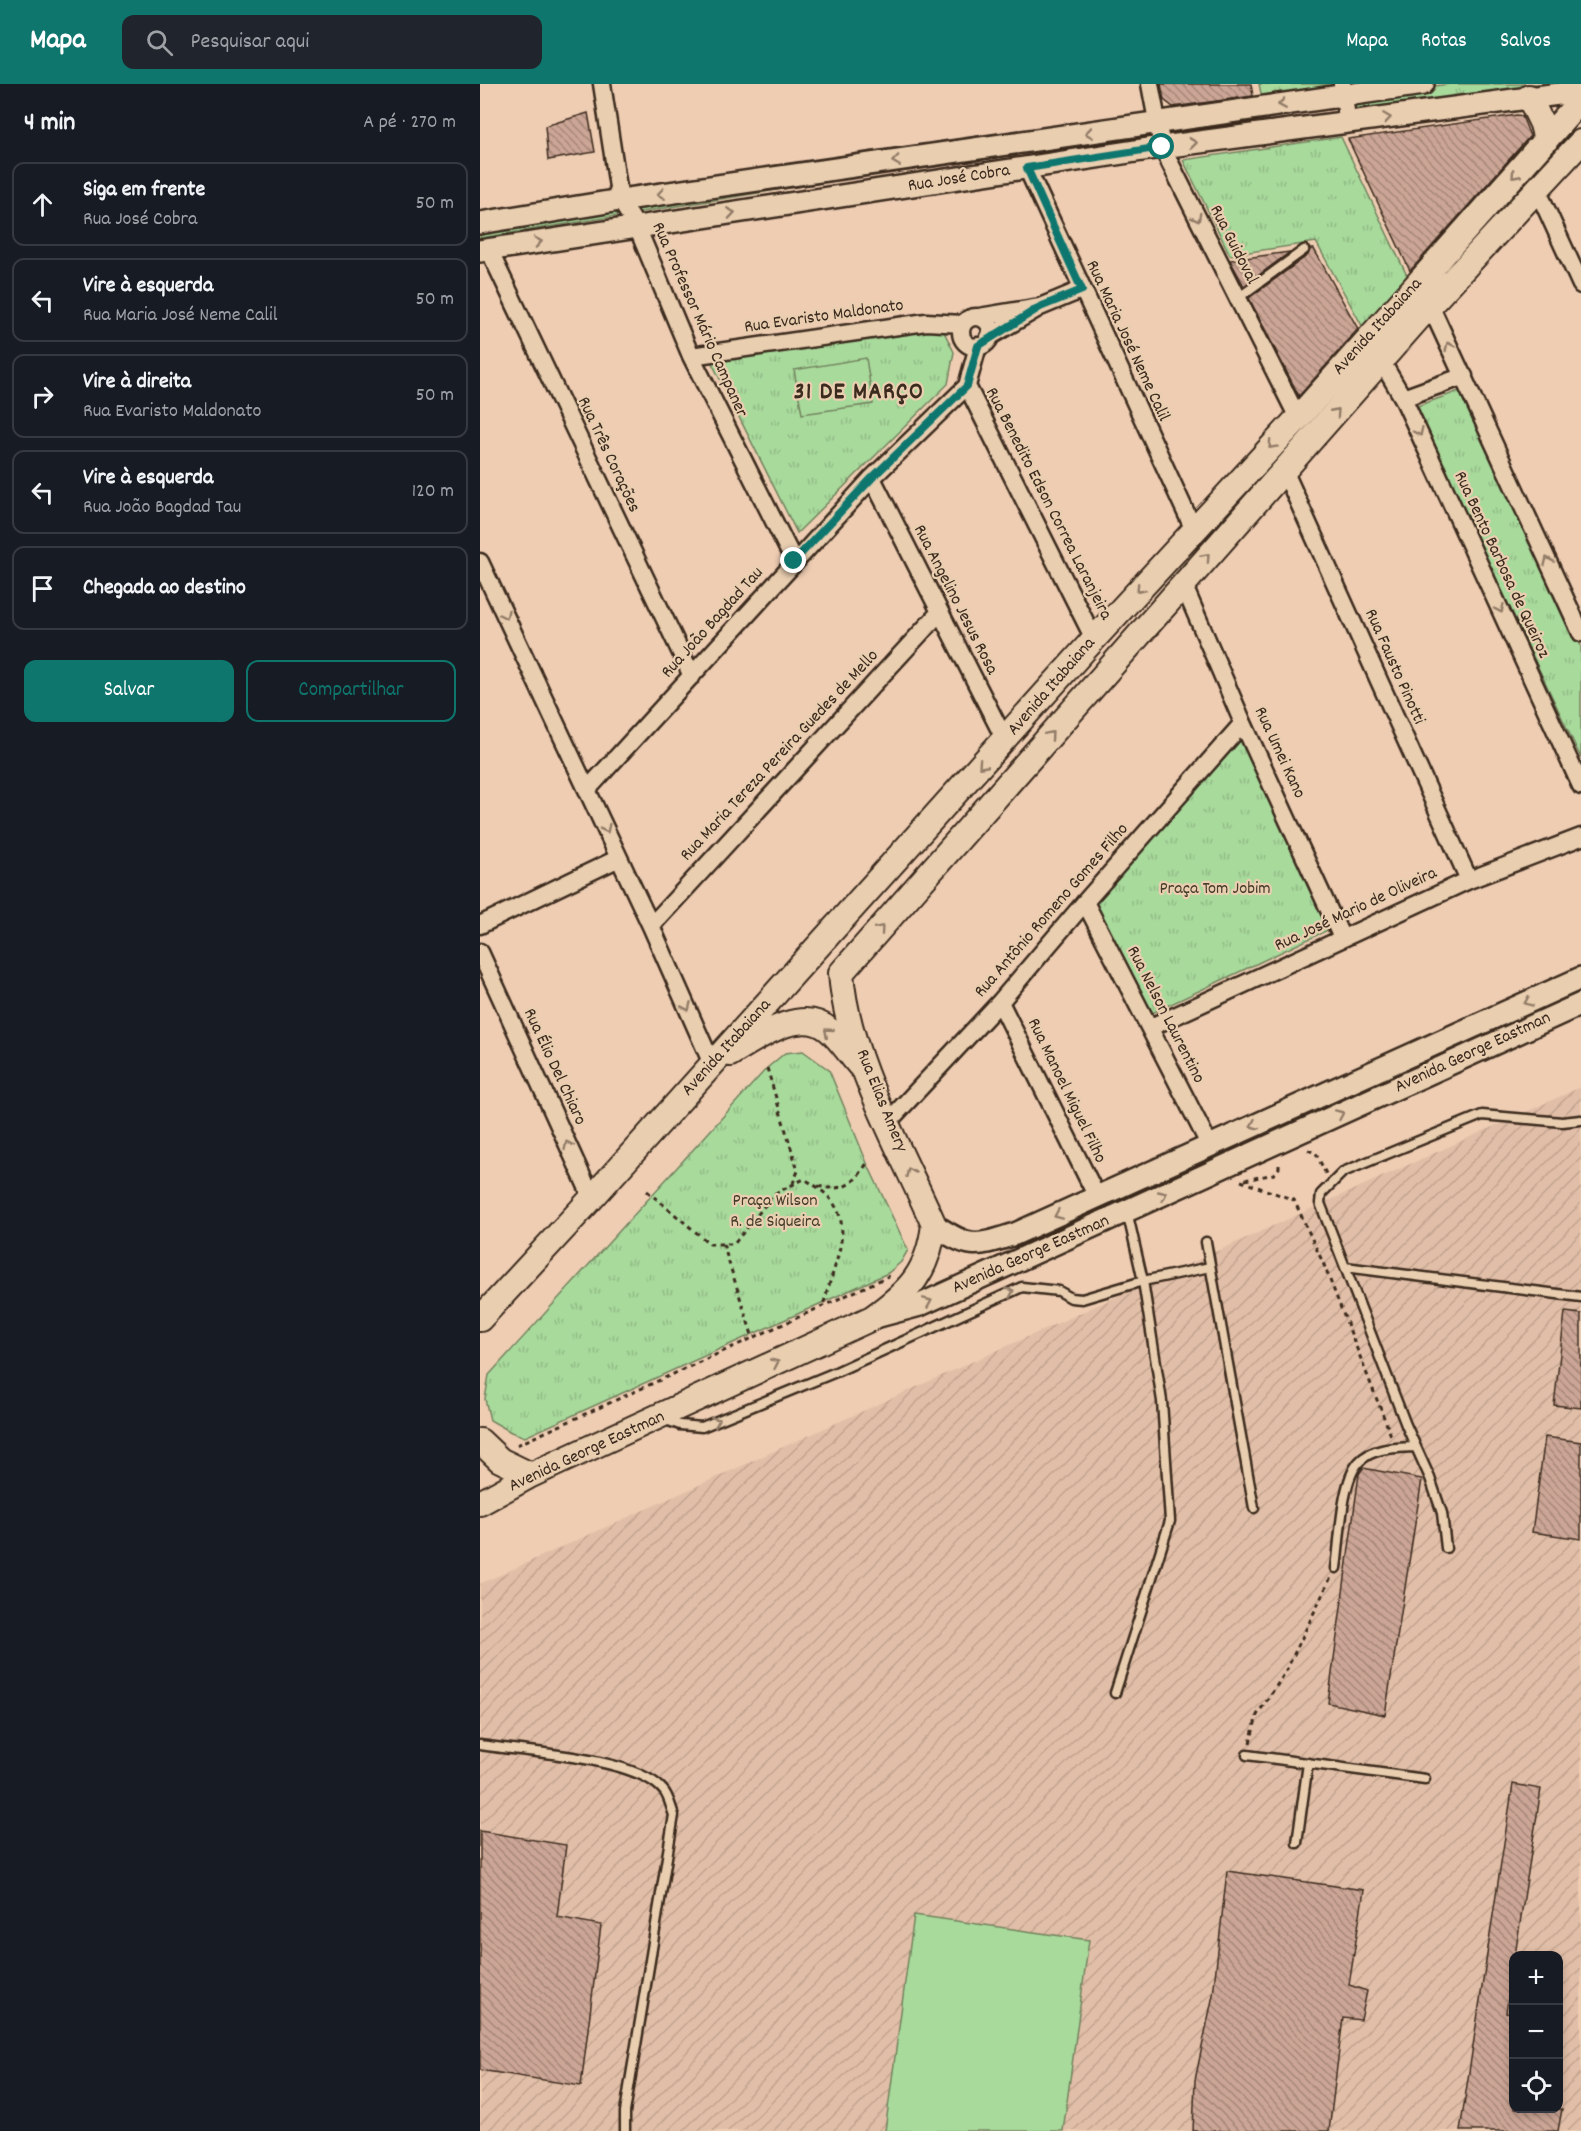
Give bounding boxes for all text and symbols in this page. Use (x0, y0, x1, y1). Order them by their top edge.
search box (122, 15, 542, 69)
text: Mapa (30, 22, 86, 62)
icon: search (143, 26, 176, 59)
text: Pesquisar aqui (191, 27, 309, 58)
text: Mapa (1346, 27, 1388, 57)
text: Rotas (1421, 27, 1467, 57)
text: Salvos (1500, 27, 1551, 57)
one-way arrow (1277, 97, 1287, 110)
text: 4 min (24, 105, 75, 142)
text: A pé · 270 m (363, 109, 456, 137)
one-way arrow (1382, 112, 1391, 124)
one-way arrow (1084, 127, 1094, 139)
route start (1148, 133, 1174, 159)
one-way arrow (1189, 137, 1198, 150)
one-way arrow (891, 154, 901, 166)
street label: Rua José Cobra (906, 159, 1012, 199)
one-way arrow (1511, 168, 1522, 179)
text: Siga em frente (83, 175, 205, 206)
icon: ahead (26, 188, 59, 221)
one-way arrow (657, 188, 666, 200)
text: 50 m (416, 190, 454, 218)
street label: Rua Guidoval (1202, 201, 1264, 290)
text: Rua José Cobra (83, 206, 197, 234)
one-way arrow (726, 208, 735, 220)
one-way arrow (1190, 211, 1202, 222)
street label: Rua Professor Mário Campaner (645, 218, 753, 422)
one-way arrow (533, 237, 542, 249)
street label: Rua Maria José Neme Calil (1079, 256, 1176, 426)
text: Vire à esquerda (83, 271, 213, 302)
street label: Avenida Itabaiana (1327, 272, 1429, 381)
icon: left (26, 284, 59, 317)
text: 50 m (416, 286, 454, 314)
street label: Rua Evaristo Maldonato (743, 293, 905, 341)
text: Rua Maria José Neme Calil (83, 302, 278, 330)
one-way arrow (1445, 341, 1457, 352)
text: Vire à direita (83, 367, 191, 398)
district label: 31 DE MARÇO (794, 376, 924, 410)
icon: right (26, 380, 59, 413)
text: 50 m (416, 382, 454, 410)
street label: Rua Benedito Edson Correa Laranjeira (978, 383, 1118, 625)
street label: Rua Três Corações (570, 393, 646, 517)
text: Rua Evaristo Maldonato (83, 398, 262, 426)
one-way arrow (1329, 408, 1340, 419)
one-way arrow (1411, 426, 1423, 437)
one-way arrow (1268, 439, 1279, 449)
text: Vire à esquerda (83, 463, 213, 494)
street label: Rua Bento Barbosa de Queiroz (1447, 467, 1555, 663)
icon: left (26, 476, 59, 509)
text: 120 m (412, 478, 454, 506)
text: Rua João Bagdad Tau (83, 494, 241, 522)
street label: Rua Angelino Jesus Rosa (906, 521, 1004, 680)
route end (780, 547, 806, 573)
one-way arrow (1199, 553, 1210, 564)
one-way arrow (1543, 557, 1555, 568)
street label: Rua João Bagdad Tau (656, 562, 770, 684)
icon: arrive (26, 572, 59, 605)
text: Chegada ao destino (83, 573, 246, 604)
one-way arrow (1136, 582, 1147, 593)
one-way arrow (1493, 603, 1505, 614)
street label: Rua Fausto Pinotti (1357, 605, 1431, 729)
one-way arrow (497, 608, 509, 619)
street label: Avenida Itabaiana (1002, 632, 1102, 742)
street label: Rua Maria Tereza Pereira Guedes de Mello (675, 645, 885, 867)
button: Salvar (24, 660, 234, 722)
button: Compartilhar (246, 660, 456, 722)
street label: Rua Umei Kano (1247, 703, 1311, 803)
one-way arrow (1043, 731, 1054, 742)
one-way arrow (978, 759, 989, 769)
street label: Rua Antônio Romeno Gomes Filho (969, 818, 1135, 1004)
one-way arrow (598, 823, 610, 834)
street label: Rua José Mario de Oliveira (1271, 861, 1442, 959)
park label: Praça Tom Jobim (1159, 877, 1271, 902)
one-way arrow (872, 925, 883, 936)
street label: Rua Nelson Laurentino (1120, 942, 1210, 1088)
street label: Avenida Itabaiana (676, 993, 778, 1102)
one-way arrow (1523, 995, 1534, 1007)
one-way arrow (680, 1000, 692, 1011)
street label: Rua Élio Del Chiaro (516, 1005, 592, 1129)
street label: Avenida George Eastman (1391, 1006, 1555, 1100)
street label: Rua Manoel Miguel Filho (1020, 1014, 1112, 1168)
one-way arrow (824, 1028, 835, 1039)
street label: Rua Elias Amery (849, 1046, 913, 1157)
one-way arrow (1334, 1110, 1345, 1122)
one-way arrow (1250, 1118, 1261, 1130)
one-way arrow (563, 1140, 575, 1151)
one-way arrow (905, 1167, 917, 1178)
park label: Praça Wilson R. de Siqueira (730, 1189, 820, 1235)
one-way arrow (1157, 1191, 1168, 1203)
one-way arrow (1053, 1207, 1064, 1219)
street label: Avenida George Eastman (949, 1209, 1113, 1301)
one-way arrow (1003, 1288, 1014, 1300)
one-way arrow (922, 1297, 933, 1309)
one-way arrow (769, 1359, 780, 1371)
street label: Avenida George Eastman (505, 1405, 669, 1499)
one-way arrow (709, 1416, 720, 1428)
map controls (1509, 1951, 1563, 2113)
button: + (1509, 1951, 1563, 2005)
button: − (1509, 2005, 1563, 2059)
button: locate (1509, 2059, 1563, 2113)

